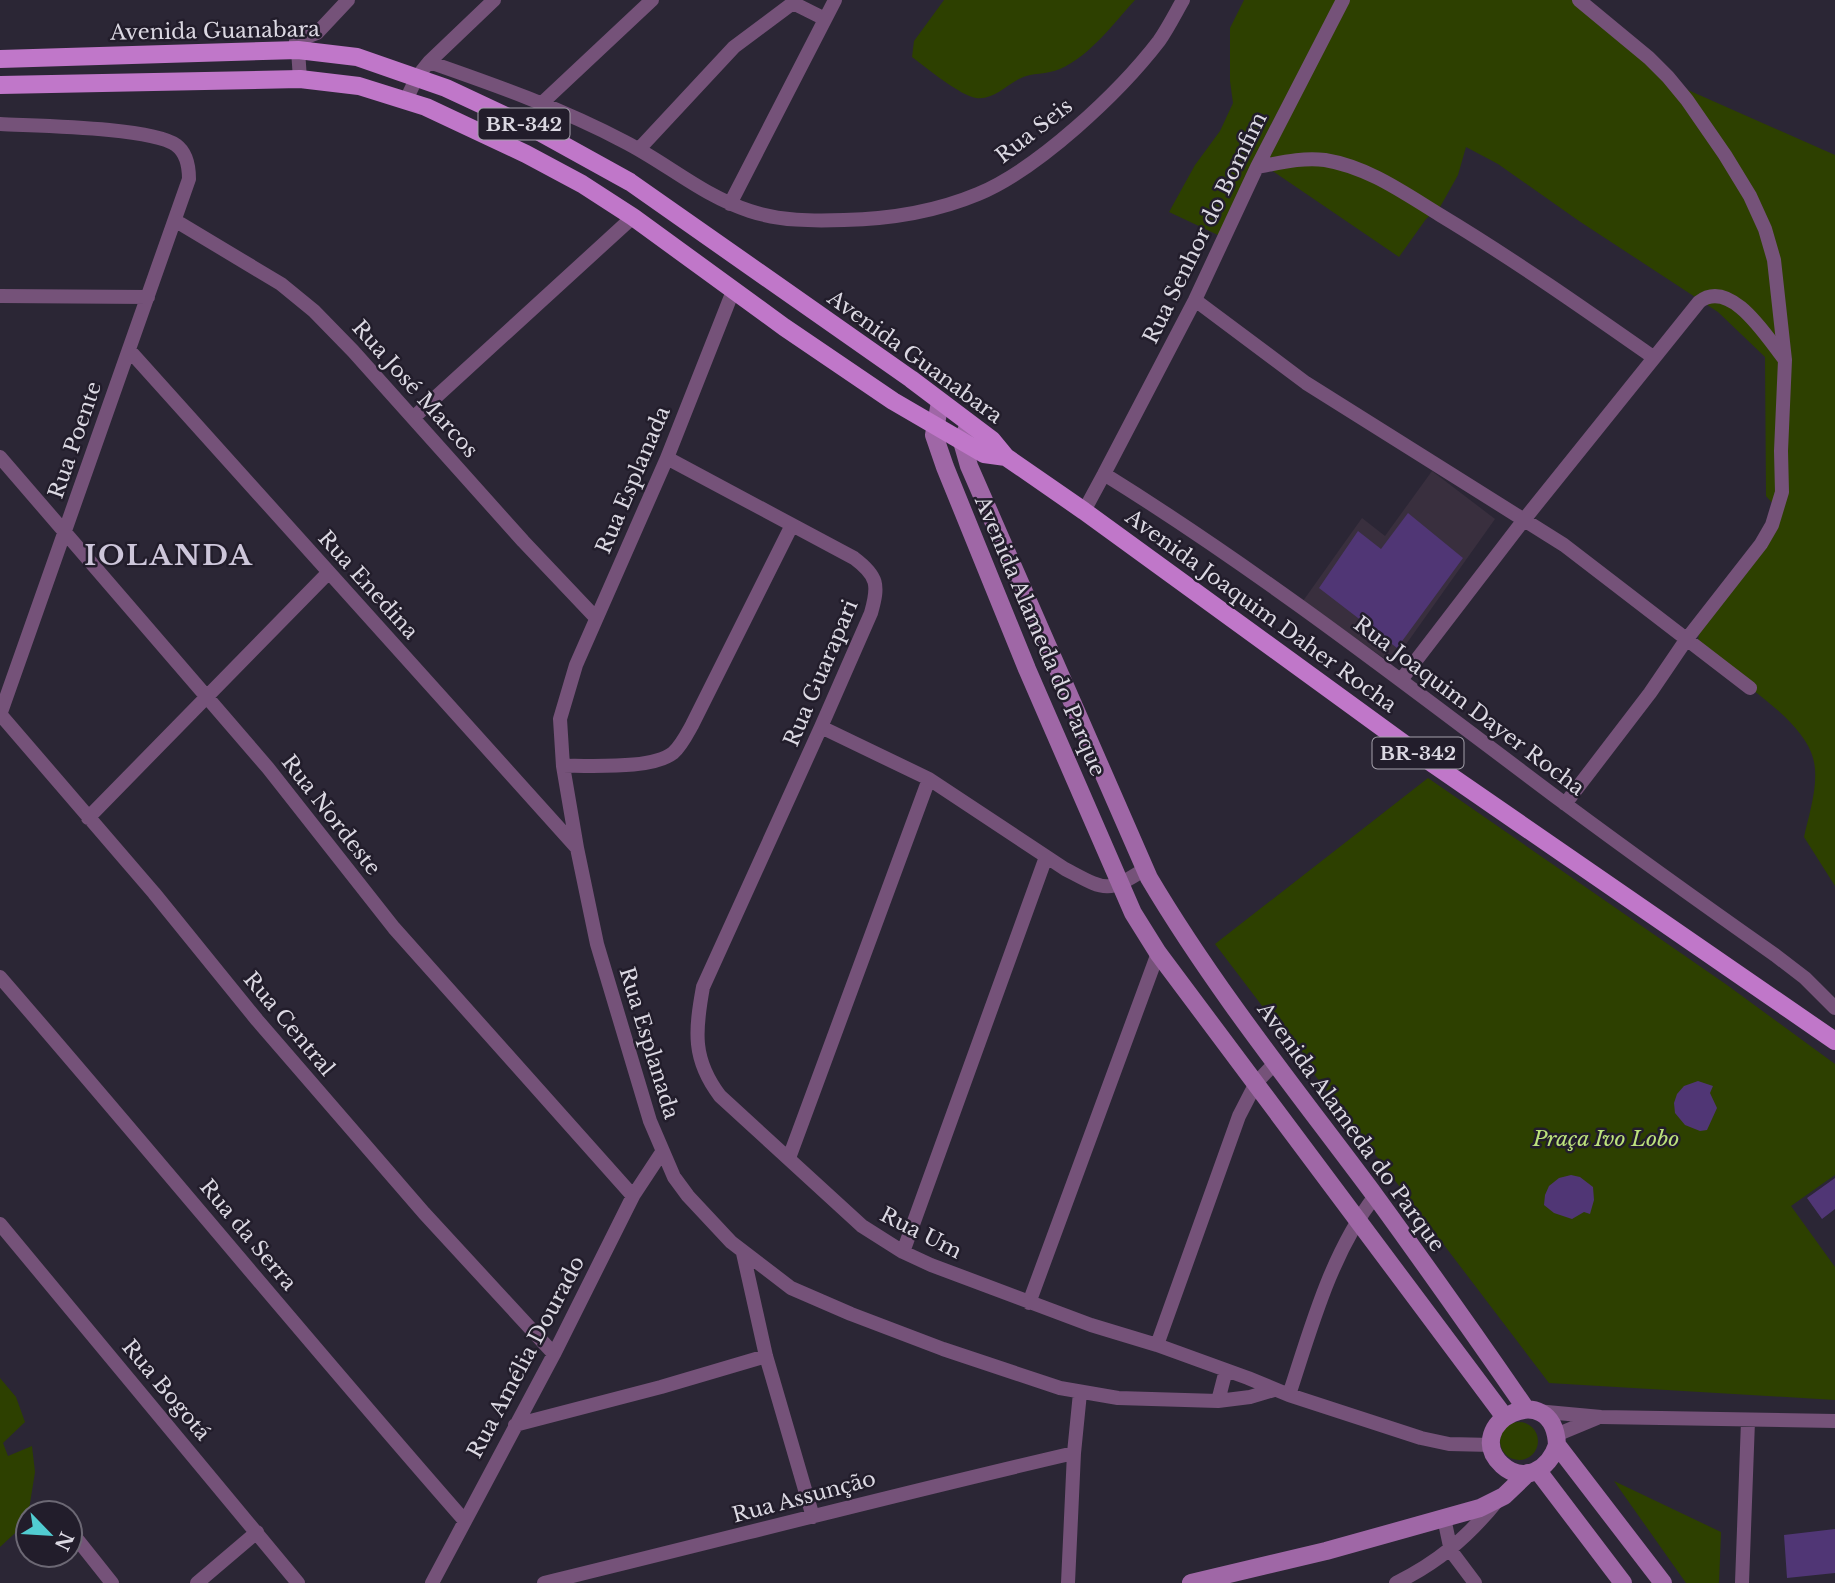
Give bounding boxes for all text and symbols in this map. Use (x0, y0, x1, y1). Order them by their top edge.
street label: Avenida Guanabara (109, 16, 320, 46)
street label: Rua Seis (990, 93, 1078, 169)
road number: BR-342 (478, 108, 570, 140)
street label: Rua Senhor do Bomfim (1138, 108, 1273, 348)
street label: Avenida Guanabara (822, 284, 1008, 429)
street label: Rua José Marcos (346, 315, 484, 463)
street label: Rua Poente (43, 378, 107, 502)
street label: Rua Esplanada (590, 402, 676, 558)
street label: Avenida Alameda do Parque (969, 491, 1111, 780)
street label: Avenida Joaquim Daher Rocha (1120, 503, 1402, 718)
street label: Rua Enedina (312, 525, 424, 645)
district label: IOLANDA (84, 538, 254, 573)
street label: Rua Guarapari (778, 596, 864, 750)
street label: Rua Joaquim Dayer Rocha (1349, 611, 1590, 802)
road number: BR-342 (1372, 738, 1464, 768)
street label: Rua Nordeste (276, 750, 386, 880)
street label: Rua Esplanada (614, 964, 685, 1122)
street label: Rua Central (238, 967, 340, 1081)
street label: Avenida Alameda do Parque (1251, 996, 1450, 1257)
park label: Praça Ivo Lobo (1532, 1126, 1679, 1152)
street label: Rua da Serra (194, 1174, 302, 1296)
street label: Rua Um (876, 1201, 967, 1265)
street label: Rua Amélia Dourado (462, 1251, 590, 1463)
street label: Rua Bogotá (116, 1334, 216, 1446)
street label: Rua Assunção (729, 1465, 879, 1529)
north arrow (14, 1499, 84, 1569)
text: N (50, 1528, 78, 1554)

